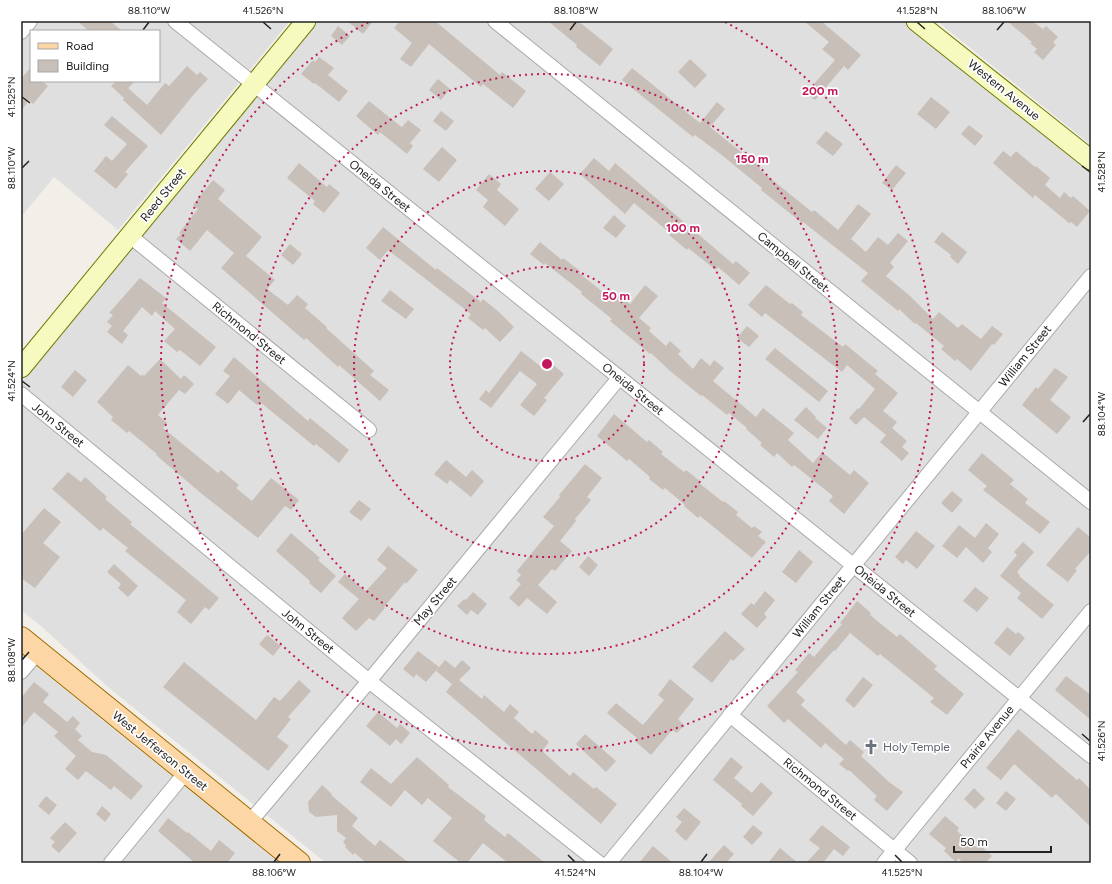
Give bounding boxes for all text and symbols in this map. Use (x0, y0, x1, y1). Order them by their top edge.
text: 88.110°W (128, 4, 171, 17)
text: 41.526°N (243, 4, 283, 17)
text: 88.108°W (554, 4, 599, 17)
text: 41.528°N (896, 4, 938, 17)
text: 88.106°W (982, 4, 1026, 17)
legend (30, 30, 160, 82)
text: Road (66, 39, 94, 53)
street label: Western Avenue (965, 57, 1043, 124)
text: Building (66, 59, 109, 73)
text: 41.525°N (5, 77, 18, 117)
text: 200 m (802, 84, 838, 98)
text: 88.110°W (5, 146, 18, 189)
text: 41.528°N (1095, 151, 1108, 193)
text: 150 m (735, 152, 769, 166)
street label: Oneida Street (346, 157, 414, 215)
street label: Reed Street (137, 165, 189, 224)
text: 100 m (666, 221, 700, 235)
street label: Campbell Street (755, 229, 832, 295)
text: 50 m (602, 289, 630, 303)
street label: Richmond Street (209, 299, 289, 367)
street label: William Street (996, 322, 1054, 390)
centre of rings (540, 357, 554, 371)
text: 41.524°N (5, 360, 18, 402)
street label: Oneida Street (599, 360, 667, 418)
text: 88.104°W (1095, 391, 1108, 436)
street label: John Street (29, 400, 87, 451)
street label: Oneida Street (851, 562, 919, 620)
street label: William Street (790, 573, 848, 641)
street label: May Street (411, 574, 460, 628)
street label: John Street (279, 606, 337, 657)
text: 88.108°W (5, 637, 18, 682)
street label: Prairie Avenue (957, 702, 1017, 771)
street label: West Jefferson Street (109, 708, 211, 794)
text: 41.526°N (1095, 721, 1108, 761)
church icon: Holy Temple (862, 738, 880, 756)
place label: Holy Temple (883, 740, 950, 754)
street label: Richmond Street (780, 755, 860, 823)
scale bar (954, 828, 1051, 854)
text: 50 m (960, 835, 988, 849)
text: 88.106°W (252, 866, 296, 879)
text: 41.524°N (554, 866, 596, 879)
text: 88.104°W (679, 866, 724, 879)
text: 41.525°N (882, 866, 922, 879)

